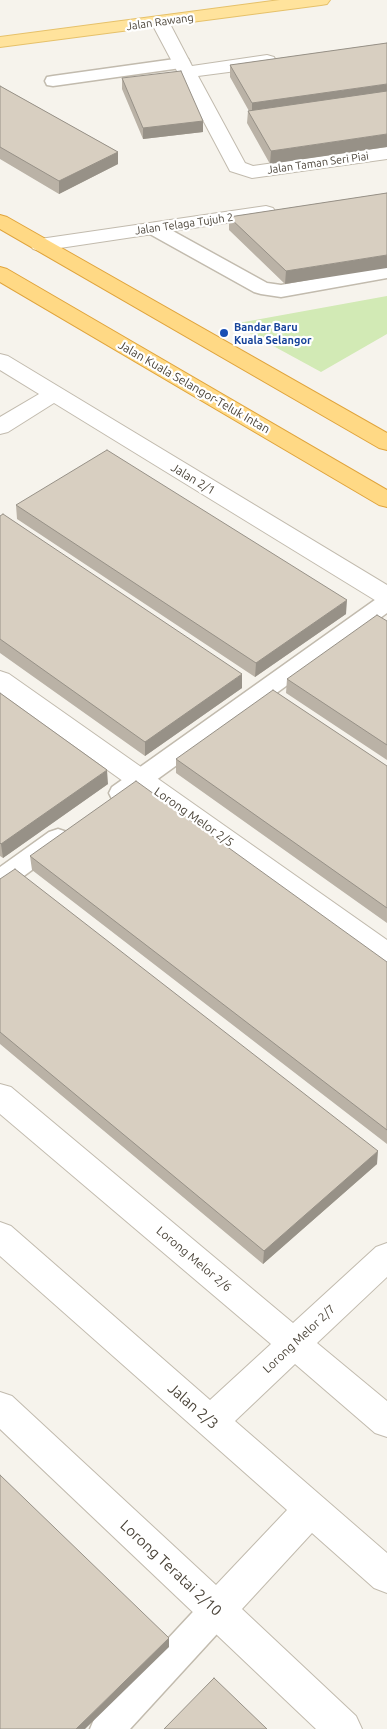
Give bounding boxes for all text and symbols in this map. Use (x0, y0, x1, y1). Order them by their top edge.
street label: Jalan Rawang (126, 11, 194, 33)
street label: Jalan Taman Seri Piai (266, 149, 370, 177)
street label: Jalan Telaga Tujuh 2 (134, 211, 234, 237)
place label: Bandar Baru Kuala Selangor (234, 320, 312, 346)
marker: Bandar Baru Kuala Selangor (218, 327, 230, 339)
street label: Jalan Kuala Selangor-Teluk Intan (116, 338, 272, 436)
street label: Jalan 2/1 (168, 460, 218, 498)
street label: Lorong Melor 2/5 (152, 784, 236, 850)
street label: Lorong Melor 2/6 (154, 1223, 234, 1295)
street label: Lorong Melor 2/7 (260, 1302, 338, 1376)
street label: Jalan 2/3 (164, 1379, 222, 1433)
street label: Lorong Teratai 2/10 (116, 1516, 226, 1620)

